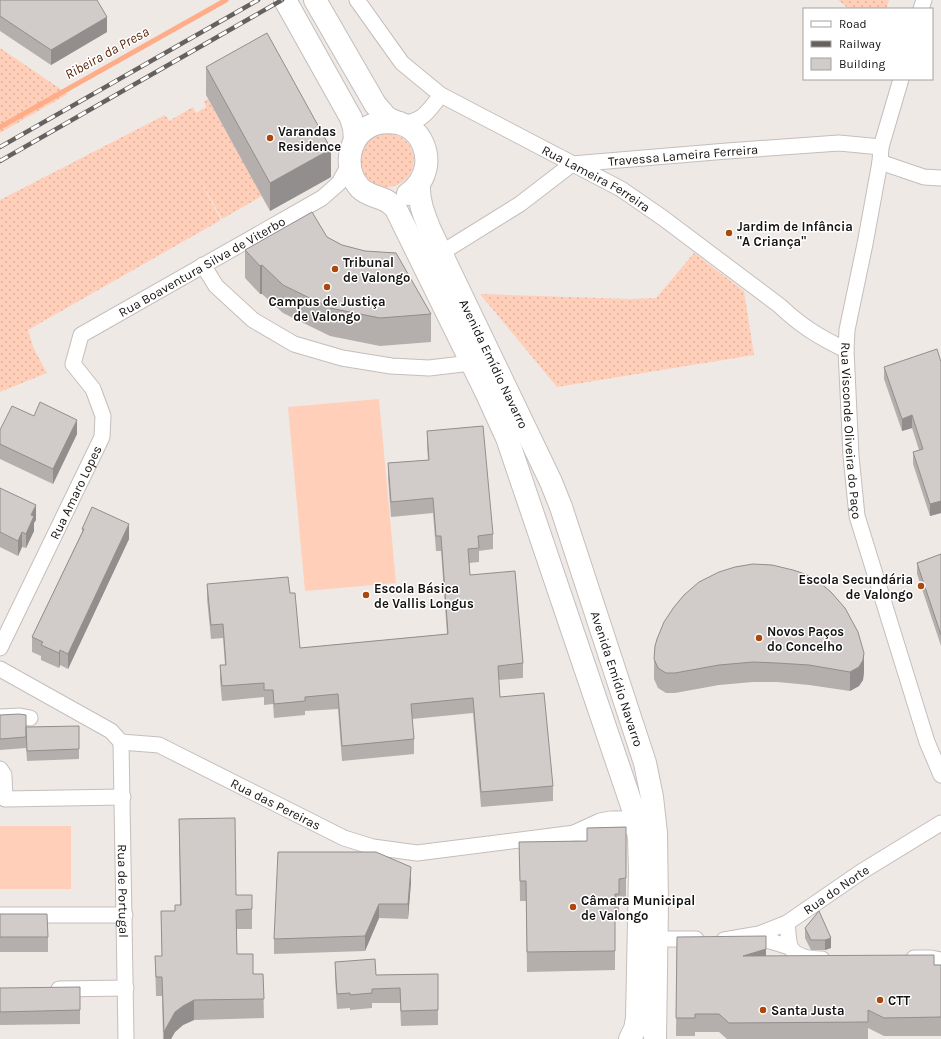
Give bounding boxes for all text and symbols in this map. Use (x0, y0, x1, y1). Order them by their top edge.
legend (803, 8, 933, 80)
text: Road (839, 17, 867, 31)
water label: Ribeira da Presa (62, 23, 152, 83)
text: Railway (839, 37, 881, 51)
text: Building (839, 57, 886, 71)
place label: Varandas Residence (278, 124, 341, 154)
marker: Varandas Residence (265, 133, 275, 143)
street label: Travessa Lameira Ferreira (607, 141, 759, 168)
street label: Rua Lameira Ferreira (540, 142, 653, 215)
street label: Rua Boaventura Silva de Viterbo (116, 213, 288, 320)
place label: Jardim de Infância "A Criança" (737, 219, 853, 249)
marker: Jardim de Infância "A Criança" (724, 228, 734, 238)
place label: Tribunal de Valongo (343, 255, 410, 285)
marker: Tribunal de Valongo (330, 264, 340, 274)
marker: Campus de Justiça de Valongo (322, 282, 332, 292)
place label: Campus de Justiça de Valongo (268, 294, 386, 324)
street label: Avenida Emídio Navarro (457, 297, 532, 431)
street label: Rua Visconde Oliveira do Paço (839, 342, 865, 520)
street label: Rua Amaro Lopes (46, 443, 104, 541)
place label: Escola Secundária de Valongo (799, 572, 913, 602)
place label: Escola Básica de Vallis Longus (374, 581, 474, 611)
marker: Escola Secundária de Valongo (916, 581, 926, 591)
marker: Escola Básica de Vallis Longus (361, 590, 371, 600)
street label: Avenida Emídio Navarro (588, 609, 647, 748)
place label: Novos Paços do Concelho (767, 624, 844, 654)
marker: Novos Paços do Concelho (754, 633, 764, 643)
street label: Rua das Pereiras (228, 775, 324, 833)
street label: Rua de Portugal (115, 844, 132, 938)
street label: Rua do Norte (800, 861, 872, 917)
place label: Câmara Municipal de Valongo (581, 893, 695, 923)
marker: Câmara Municipal de Valongo (568, 902, 578, 912)
place label: CTT (888, 993, 910, 1008)
marker: CTT (875, 995, 885, 1005)
place label: Santa Justa (771, 1003, 845, 1018)
marker: Santa Justa (758, 1005, 768, 1015)

